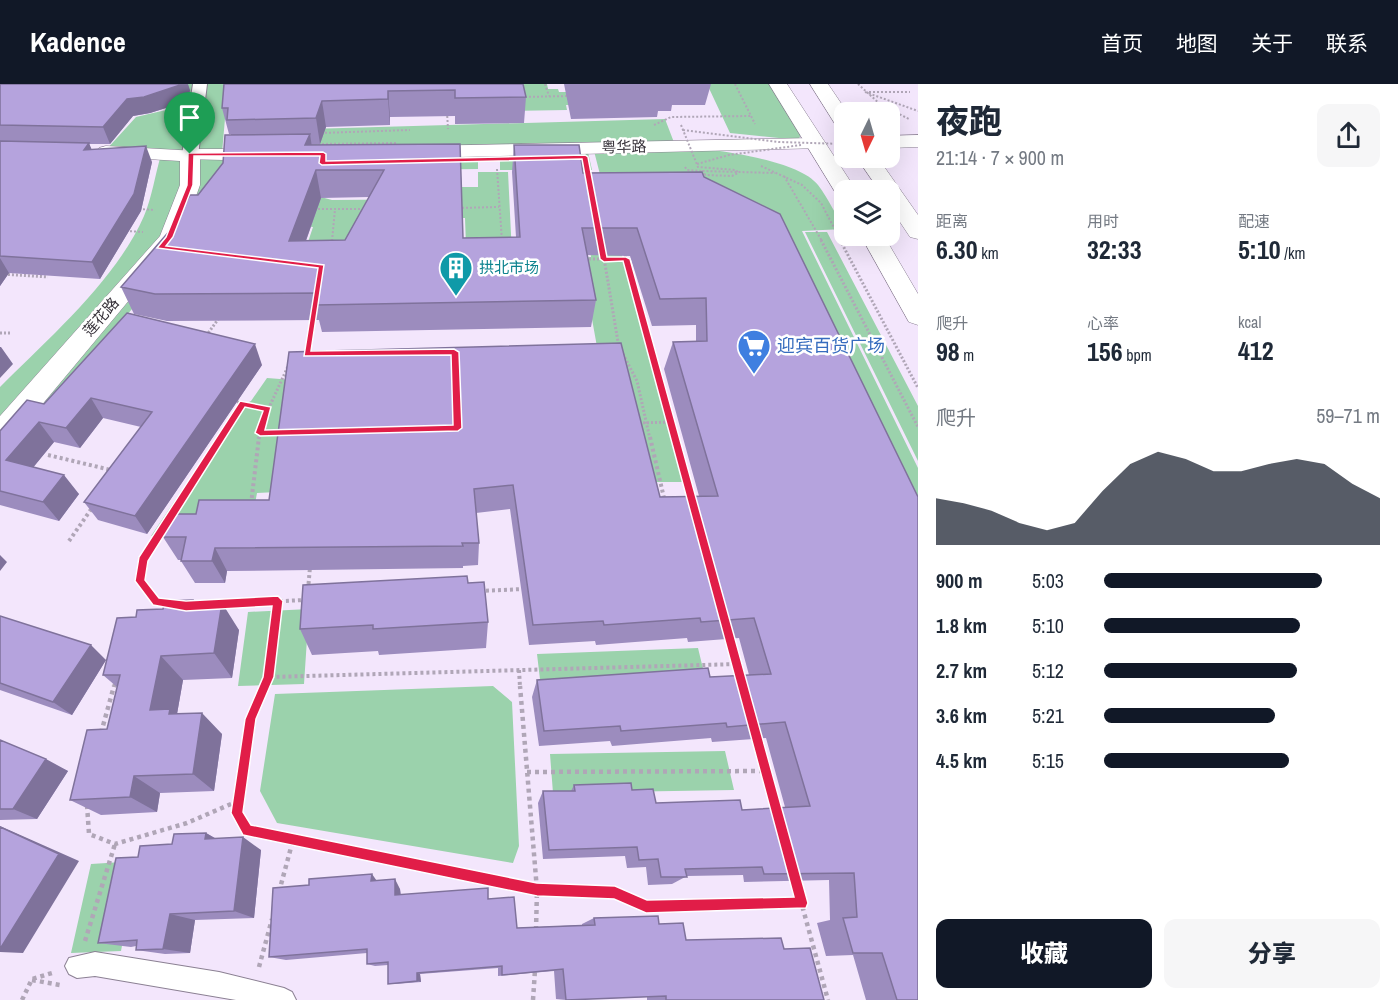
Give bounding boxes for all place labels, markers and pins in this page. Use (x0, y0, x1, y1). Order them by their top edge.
pin (164, 92, 215, 154)
building icon: 拱北市场 (438, 250, 474, 297)
place label: 拱北市场 (479, 257, 539, 278)
supermarket icon: 迎宾百货广场 (736, 328, 772, 375)
place label: 迎宾百货广场 (777, 333, 885, 358)

